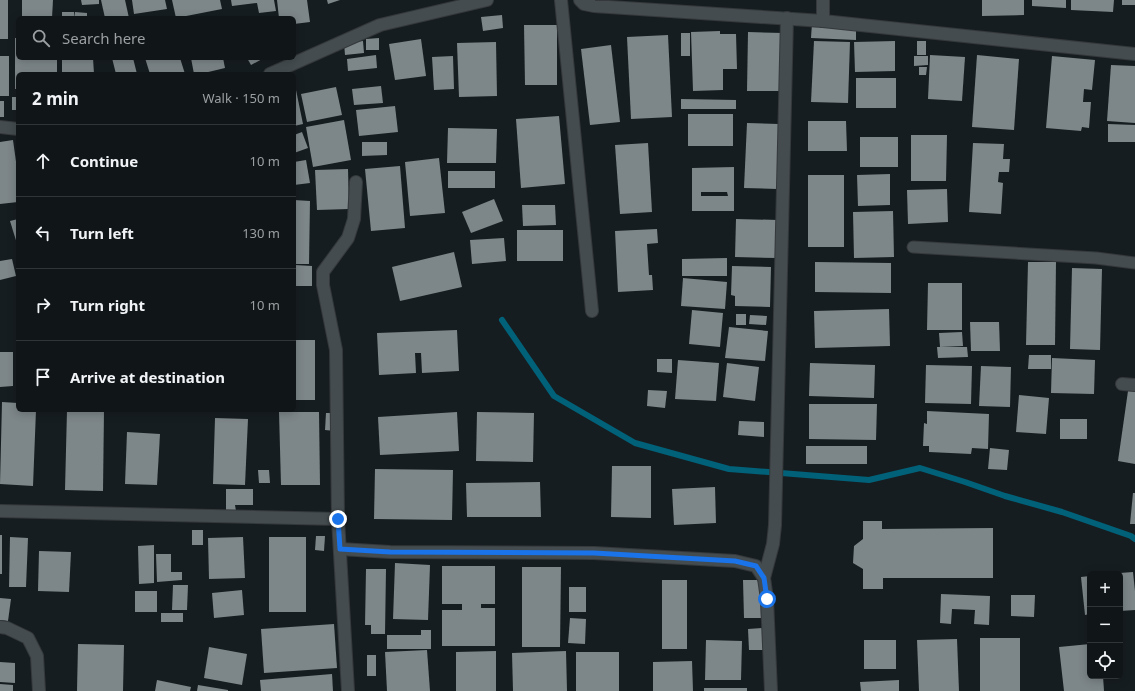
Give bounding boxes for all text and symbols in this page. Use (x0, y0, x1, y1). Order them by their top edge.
search box (16, 16, 296, 60)
icon: search (30, 27, 52, 49)
text: Search here (62, 28, 145, 48)
text: 2 min (32, 87, 79, 110)
text: Walk · 150 m (202, 89, 280, 107)
icon: ahead (32, 150, 54, 172)
text: Continue (70, 151, 138, 171)
text: 10 m (250, 152, 280, 170)
icon: left (32, 222, 54, 244)
text: Turn left (70, 223, 134, 243)
text: 130 m (242, 224, 280, 242)
icon: right (32, 294, 54, 316)
text: Turn right (70, 295, 145, 315)
text: 10 m (250, 296, 280, 314)
icon: arrive (32, 366, 54, 388)
text: Arrive at destination (70, 367, 225, 387)
route end (329, 510, 347, 528)
map controls (1087, 571, 1123, 679)
button: + (1087, 571, 1123, 607)
route start (758, 590, 776, 608)
button: − (1087, 607, 1123, 643)
button: locate (1087, 643, 1123, 679)

